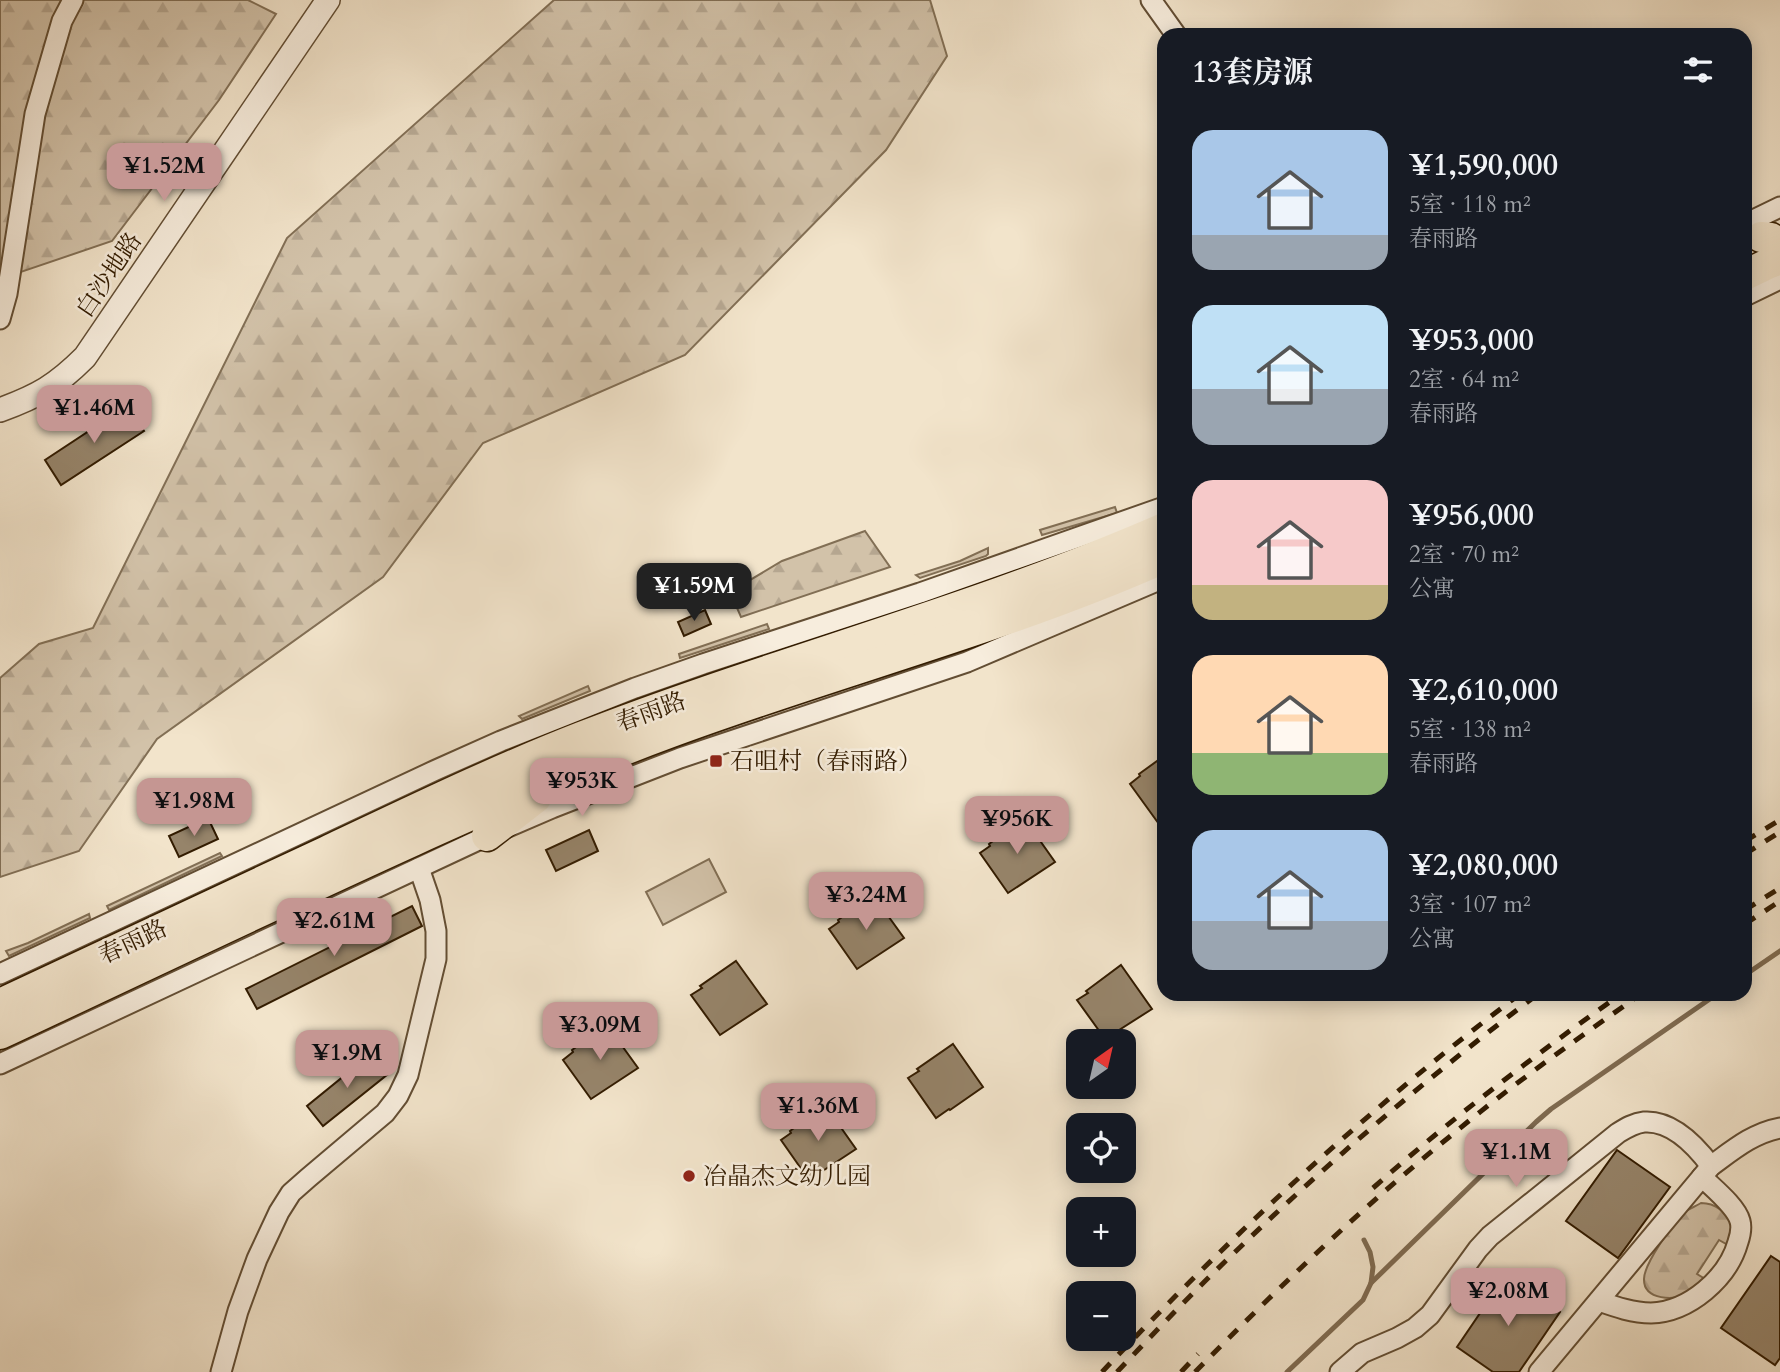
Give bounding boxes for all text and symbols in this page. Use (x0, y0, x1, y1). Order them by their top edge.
icon: filters (1679, 51, 1717, 89)
text: 13套房源 (1192, 52, 1313, 93)
pin: ¥1.52M (107, 144, 221, 203)
text: ¥1,590,000 (1409, 145, 1558, 186)
text: ¥1.52M (123, 150, 205, 181)
icon: home (1248, 158, 1332, 242)
text: 5室 · 118 m² (1409, 189, 1531, 220)
text: 春雨路 (1409, 223, 1478, 254)
street label: 白沙地路 (68, 226, 150, 324)
text: ¥953,000 (1409, 320, 1534, 361)
icon: home (1248, 333, 1332, 417)
text: 2室 · 64 m² (1409, 364, 1519, 395)
pin: ¥1.46M (37, 386, 151, 445)
text: ¥1.46M (53, 392, 135, 423)
text: 春雨路 (1409, 398, 1478, 429)
text: ¥956,000 (1409, 495, 1534, 536)
icon: home (1248, 508, 1332, 592)
text: 2室 · 70 m² (1409, 539, 1519, 570)
pin: ¥1.59M (637, 564, 751, 623)
text: ¥1.59M (653, 570, 735, 601)
text: 公寓 (1409, 573, 1455, 604)
text: ¥2,610,000 (1409, 670, 1558, 711)
icon: home (1248, 683, 1332, 767)
street label: 春雨路 (612, 684, 690, 740)
text: 5室 · 138 m² (1409, 714, 1531, 745)
place label: 石咀村（春雨路） (730, 745, 922, 778)
text: 春雨路 (1409, 748, 1478, 779)
marker: 石咀村（春雨路） (708, 753, 724, 769)
pin: ¥953K (533, 758, 631, 818)
text: ¥953K (546, 765, 618, 796)
pin: ¥1.98M (137, 778, 251, 838)
text: ¥1.98M (153, 785, 235, 816)
pin: ¥956K (968, 796, 1066, 856)
text: ¥956K (981, 803, 1053, 834)
text: ¥2,080,000 (1409, 845, 1558, 886)
icon: home (1248, 858, 1332, 942)
pin: ¥3.24M (809, 872, 923, 932)
text: ¥3.24M (825, 879, 907, 910)
text: 3室 · 107 m² (1409, 889, 1531, 920)
pin: ¥2.61M (277, 898, 391, 958)
text: ¥2.61M (293, 905, 375, 936)
street label: 春雨路 (93, 912, 173, 972)
text: 公寓 (1409, 923, 1455, 954)
pin: ¥3.09M (543, 1002, 657, 1062)
text: ¥3.09M (559, 1009, 641, 1040)
north arrow (1066, 1029, 1136, 1099)
map controls (1066, 1029, 1136, 1351)
pin: ¥1.9M (298, 1030, 396, 1090)
text: ¥1.9M (312, 1037, 382, 1068)
pin: ¥1.36M (761, 1084, 875, 1143)
text: ¥1.36M (777, 1090, 859, 1121)
button: locate (1066, 1113, 1136, 1183)
pin: ¥1.1M (1467, 1130, 1565, 1189)
text: ¥1.1M (1481, 1136, 1551, 1167)
place label: 冶晶杰文幼儿园 (703, 1160, 871, 1193)
marker: 冶晶杰文幼儿园 (681, 1168, 697, 1184)
button: + (1066, 1197, 1136, 1267)
pin: ¥2.08M (1451, 1268, 1565, 1328)
text: ¥2.08M (1467, 1275, 1549, 1306)
button: − (1066, 1281, 1136, 1351)

